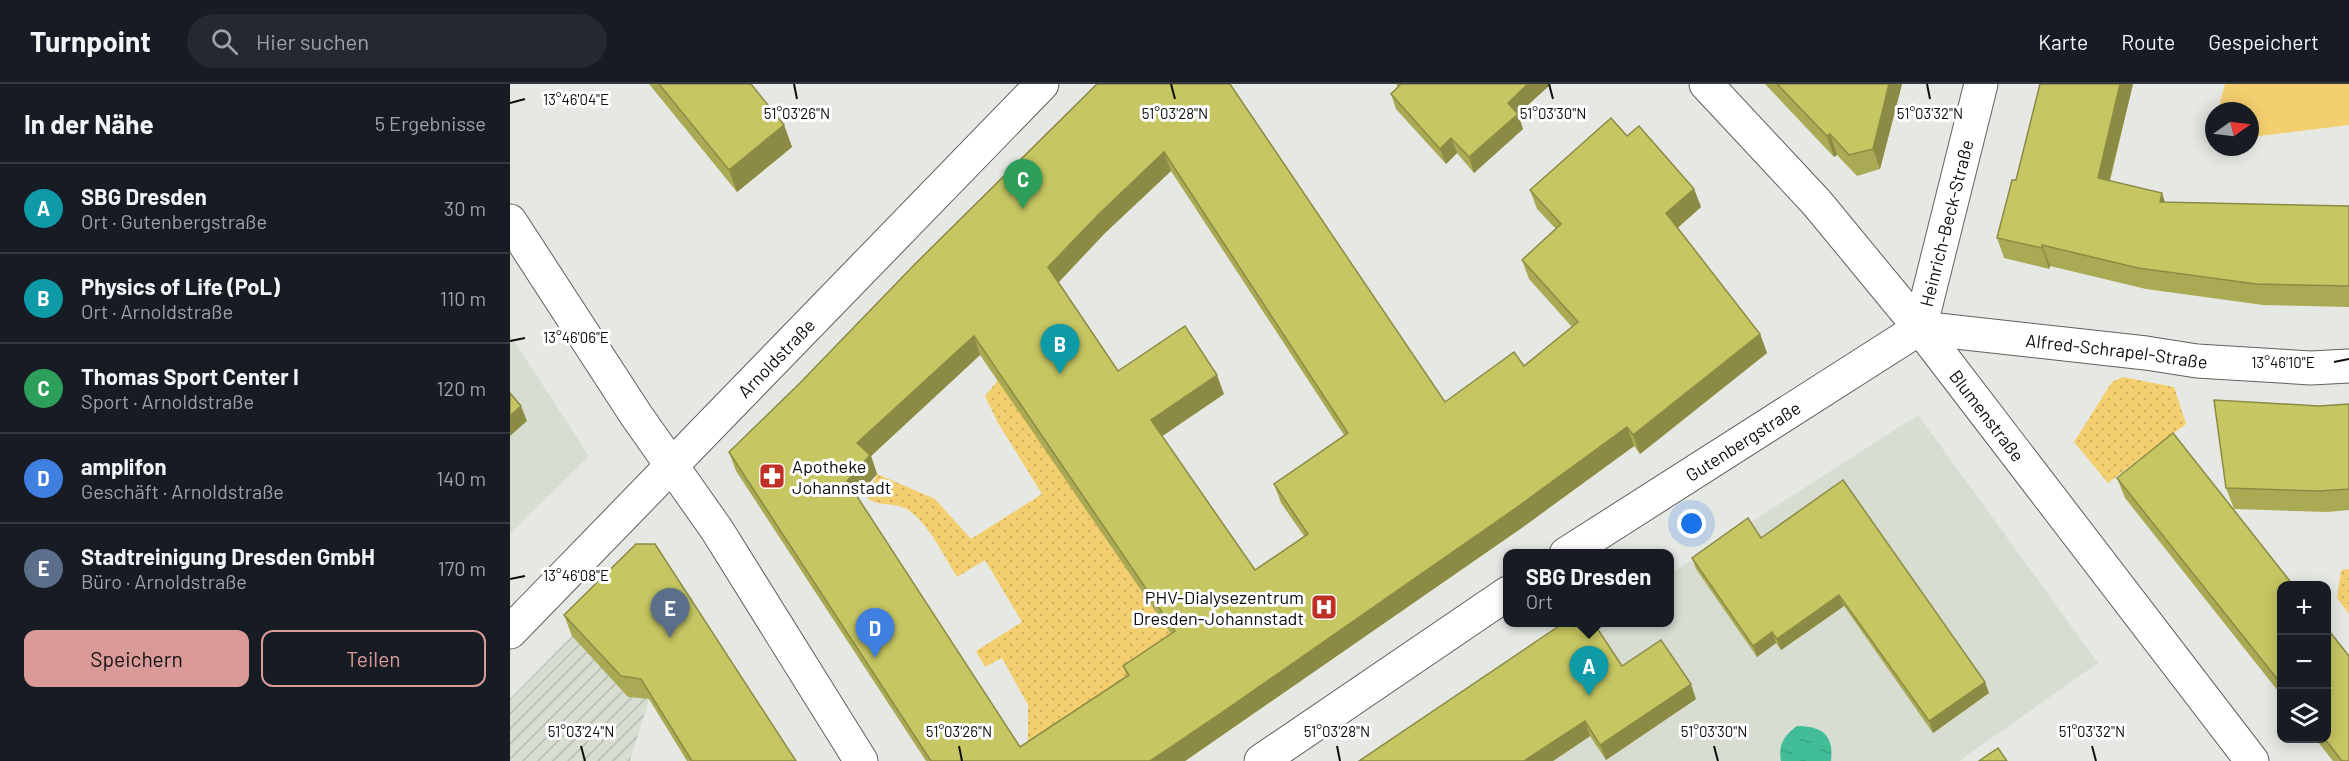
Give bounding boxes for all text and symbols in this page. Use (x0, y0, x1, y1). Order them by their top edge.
search box (187, 14, 607, 68)
text: Turnpoint (30, 24, 151, 58)
icon: search (208, 25, 241, 58)
text: Hier suchen (256, 28, 369, 54)
text: Karte (2038, 29, 2088, 54)
text: Route (2121, 29, 2175, 54)
text: Gespeichert (2208, 29, 2319, 54)
text: 13°46'04"E (543, 90, 609, 108)
north arrow (2205, 102, 2259, 156)
text: 51°03'26"N (764, 104, 830, 122)
text: 51°03'28"N (1142, 104, 1208, 122)
text: 51°03'30"N (1520, 104, 1586, 122)
text: 51°03'32"N (1897, 104, 1963, 122)
text: In der Nähe (24, 108, 154, 139)
text: 5 Ergebnisse (375, 111, 486, 135)
street label: Heinrich-Beck-Straße (1915, 137, 1978, 309)
pin: C (1004, 160, 1042, 209)
text: SBG Dresden (81, 183, 207, 209)
text: A (37, 196, 50, 220)
text: 30 m (444, 196, 486, 220)
text: Ort · Gutenbergstraße (81, 209, 267, 233)
text: Physics of Life (PoL) (81, 273, 280, 299)
text: B (37, 286, 50, 310)
text: 110 m (440, 286, 486, 310)
text: Ort · Arnoldstraße (81, 299, 233, 323)
street label: Arnoldstraße (733, 314, 819, 402)
pin: B (1040, 324, 1080, 374)
text: 13°46'06"E (543, 328, 609, 346)
street label: Alfred-Schrapel-Straße (2025, 329, 2208, 373)
text: 13°46'10"E (2251, 353, 2315, 371)
text: Thomas Sport Center I (81, 363, 299, 389)
street label: Blumenstraße (1945, 365, 2029, 466)
text: C (37, 376, 50, 400)
text: 120 m (436, 376, 486, 400)
text: Sport · Arnoldstraße (81, 389, 254, 413)
street label: Gutenbergstraße (1681, 396, 1805, 486)
text: amplifon (81, 453, 167, 479)
place label: Apotheke Johannstadt (792, 455, 891, 498)
pharmacy icon: Apotheke Johannstadt (757, 461, 787, 491)
text: D (37, 466, 50, 490)
text: 140 m (436, 466, 486, 490)
text: Geschäft · Arnoldstraße (81, 479, 284, 503)
your location (1677, 509, 1706, 538)
text: Stadtreinigung Dresden GmbH (81, 543, 375, 569)
popup (1503, 549, 1674, 627)
text: E (38, 556, 49, 580)
text: 170 m (438, 556, 486, 580)
text: SBG Dresden (1526, 563, 1651, 589)
text: 13°46'08"E (543, 566, 609, 584)
text: Büro · Arnoldstraße (81, 569, 247, 593)
map controls (2277, 581, 2331, 743)
button: + (2277, 581, 2331, 635)
place label: PHV-Dialysezentrum Dresden-Johannstadt (1133, 586, 1304, 629)
pin: E (650, 588, 690, 638)
text: Ort (1526, 589, 1553, 613)
hospital icon: PHV-Dialysezentrum Dresden-Johannstadt (1309, 592, 1339, 622)
pin: D (856, 608, 895, 658)
button: Speichern (24, 630, 249, 687)
button: Teilen (261, 630, 486, 687)
button: − (2277, 635, 2331, 689)
pin: A (1570, 646, 1608, 696)
button: layers (2277, 689, 2331, 743)
text: 51°03'24"N (548, 722, 614, 740)
text: 51°03'26"N (926, 722, 992, 740)
text: 51°03'28"N (1304, 722, 1370, 740)
text: 51°03'30"N (1681, 722, 1747, 740)
text: 51°03'32"N (2059, 722, 2125, 740)

